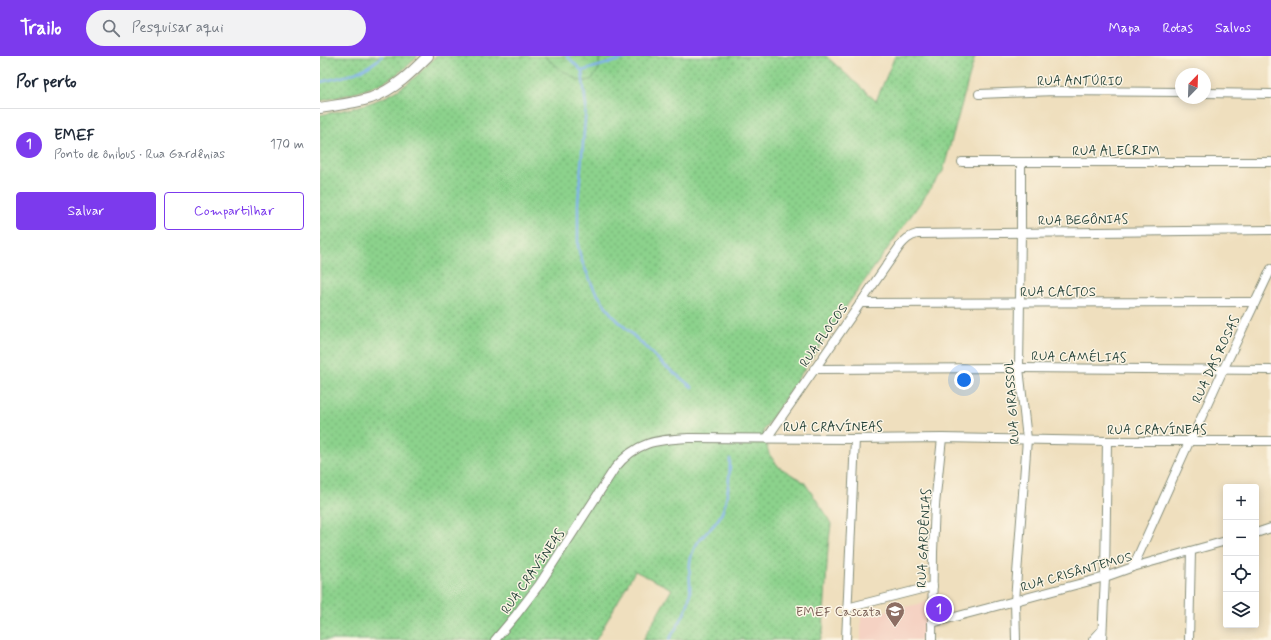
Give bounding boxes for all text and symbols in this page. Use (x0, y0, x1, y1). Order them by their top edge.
search box (86, 10, 366, 46)
text: Trailo (20, 16, 62, 41)
icon: search (100, 17, 122, 39)
text: Pesquisar aqui (132, 18, 224, 38)
text: Mapa (1109, 19, 1140, 37)
text: Rotas (1162, 19, 1193, 37)
text: Salvos (1215, 19, 1251, 37)
north arrow (1175, 68, 1211, 104)
text: Por perto (16, 71, 77, 93)
street label: RUA ANTÚRIO (1037, 73, 1123, 90)
text: EMEF (54, 126, 95, 146)
text: 1 (26, 136, 32, 153)
text: 170 m (270, 136, 304, 153)
street label: RUA ALECRIM (1072, 143, 1160, 160)
text: Ponto de ônibus · Rua Gardênias (54, 146, 225, 163)
button: Salvar (16, 192, 156, 230)
button: Compartilhar (164, 192, 304, 230)
street label: RUA BEGÔNIAS (1038, 211, 1129, 230)
street label: RUA CACTOS (1020, 284, 1096, 301)
street label: RUA FLOCOS (796, 301, 852, 371)
street label: RUA DAS ROSAS (1189, 313, 1244, 406)
street label: RUA CAMÉLIAS (1031, 347, 1127, 367)
street label: RUA GIRASSOL (1001, 358, 1024, 445)
your location (954, 370, 974, 390)
street label: RUA CRAVÍNEAS (783, 418, 883, 436)
street label: RUA CRAVÍNEAS (1107, 421, 1207, 439)
map controls (1223, 484, 1259, 628)
button: + (1223, 484, 1259, 520)
street label: RUA GARDÊNIAS (912, 488, 936, 588)
button: − (1223, 520, 1259, 556)
street label: RUA CRAVÍNEAS (497, 525, 569, 618)
street label: RUA CRISÂNTEMOS (1019, 548, 1134, 597)
button: locate (1223, 556, 1259, 592)
button: layers (1223, 592, 1259, 628)
pin: 1 (926, 594, 952, 624)
school or university icon: EMEF Cascata (884, 600, 906, 628)
place label: EMEF Cascata (796, 604, 881, 621)

